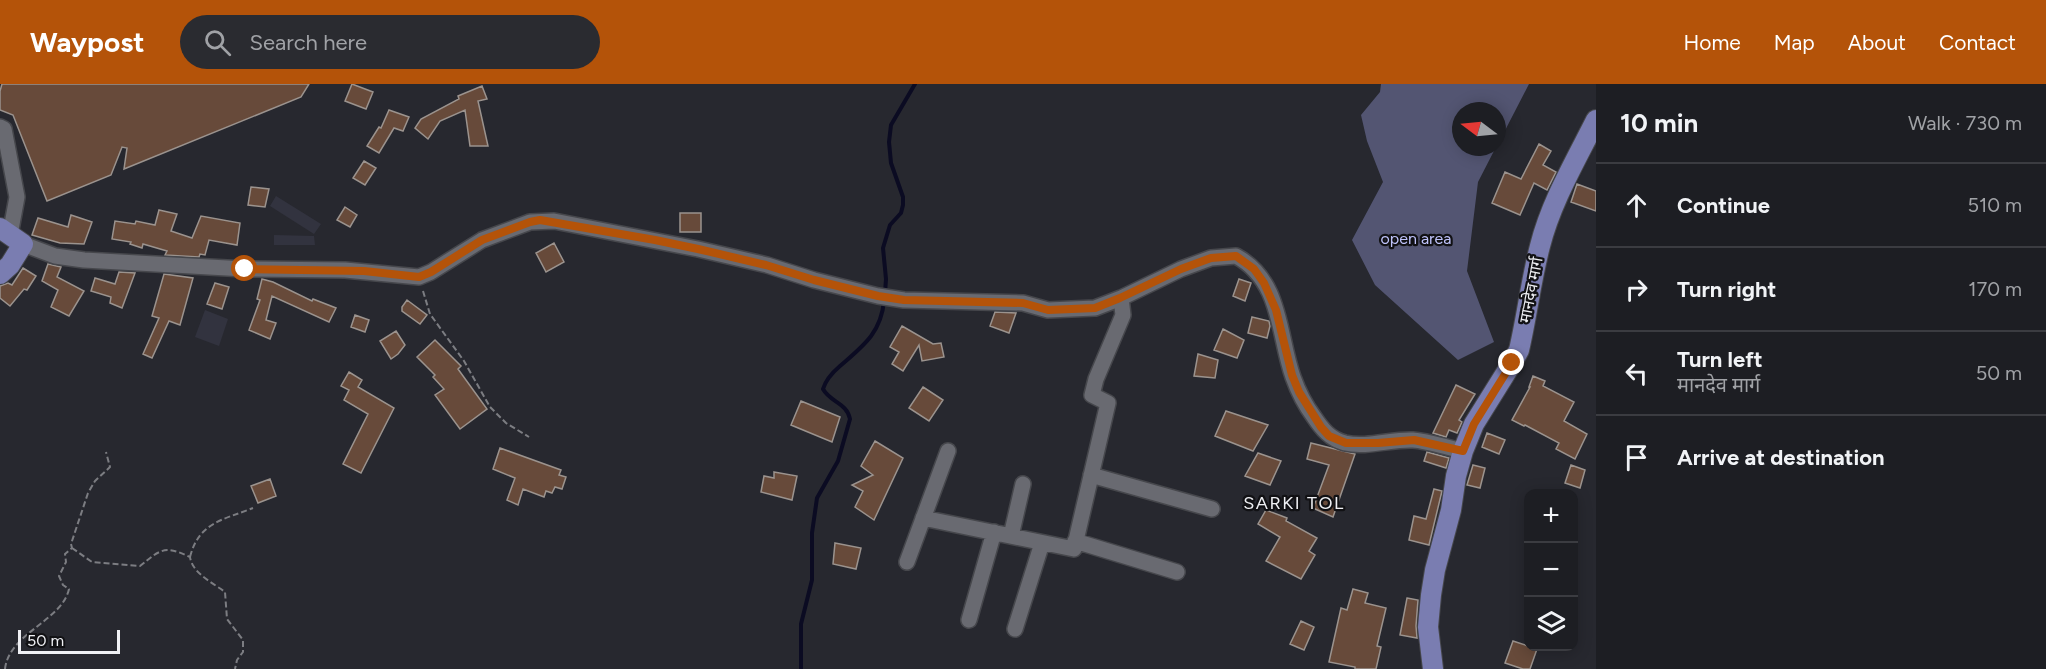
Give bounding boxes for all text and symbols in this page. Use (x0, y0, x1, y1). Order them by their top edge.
search box (180, 15, 600, 69)
text: Waypost (30, 25, 144, 59)
icon: search (201, 26, 234, 59)
text: Search here (249, 29, 367, 56)
text: Home (1684, 30, 1741, 55)
text: Map (1774, 30, 1815, 55)
text: About (1848, 30, 1906, 55)
text: Contact (1939, 30, 2016, 55)
north arrow (1452, 102, 1506, 156)
text: 10 min (1620, 107, 1698, 139)
text: Walk · 730 m (1908, 111, 2022, 135)
icon: ahead (1620, 189, 1653, 222)
text: Continue (1677, 192, 1770, 219)
text: 510 m (1967, 193, 2022, 217)
park label: open area (1381, 229, 1451, 248)
street label: मानदेव मार्ग (1515, 254, 1547, 325)
route start (231, 255, 257, 281)
icon: right (1620, 273, 1653, 306)
text: Turn right (1677, 276, 1776, 303)
text: 170 m (1968, 277, 2022, 301)
text: Turn left (1677, 346, 1763, 373)
route end (1498, 349, 1524, 375)
icon: left (1620, 357, 1653, 390)
text: 50 m (1976, 361, 2022, 385)
text: मानदेव मार्ग (1677, 373, 1760, 397)
icon: arrive (1620, 441, 1653, 474)
text: Arrive at destination (1677, 444, 1885, 471)
map controls (1524, 489, 1578, 651)
button: + (1524, 489, 1578, 543)
district label: SARKI TOL (1243, 492, 1345, 514)
button: − (1524, 543, 1578, 597)
button: layers (1524, 597, 1578, 651)
scale bar (18, 627, 120, 654)
text: 50 m (27, 631, 64, 650)

